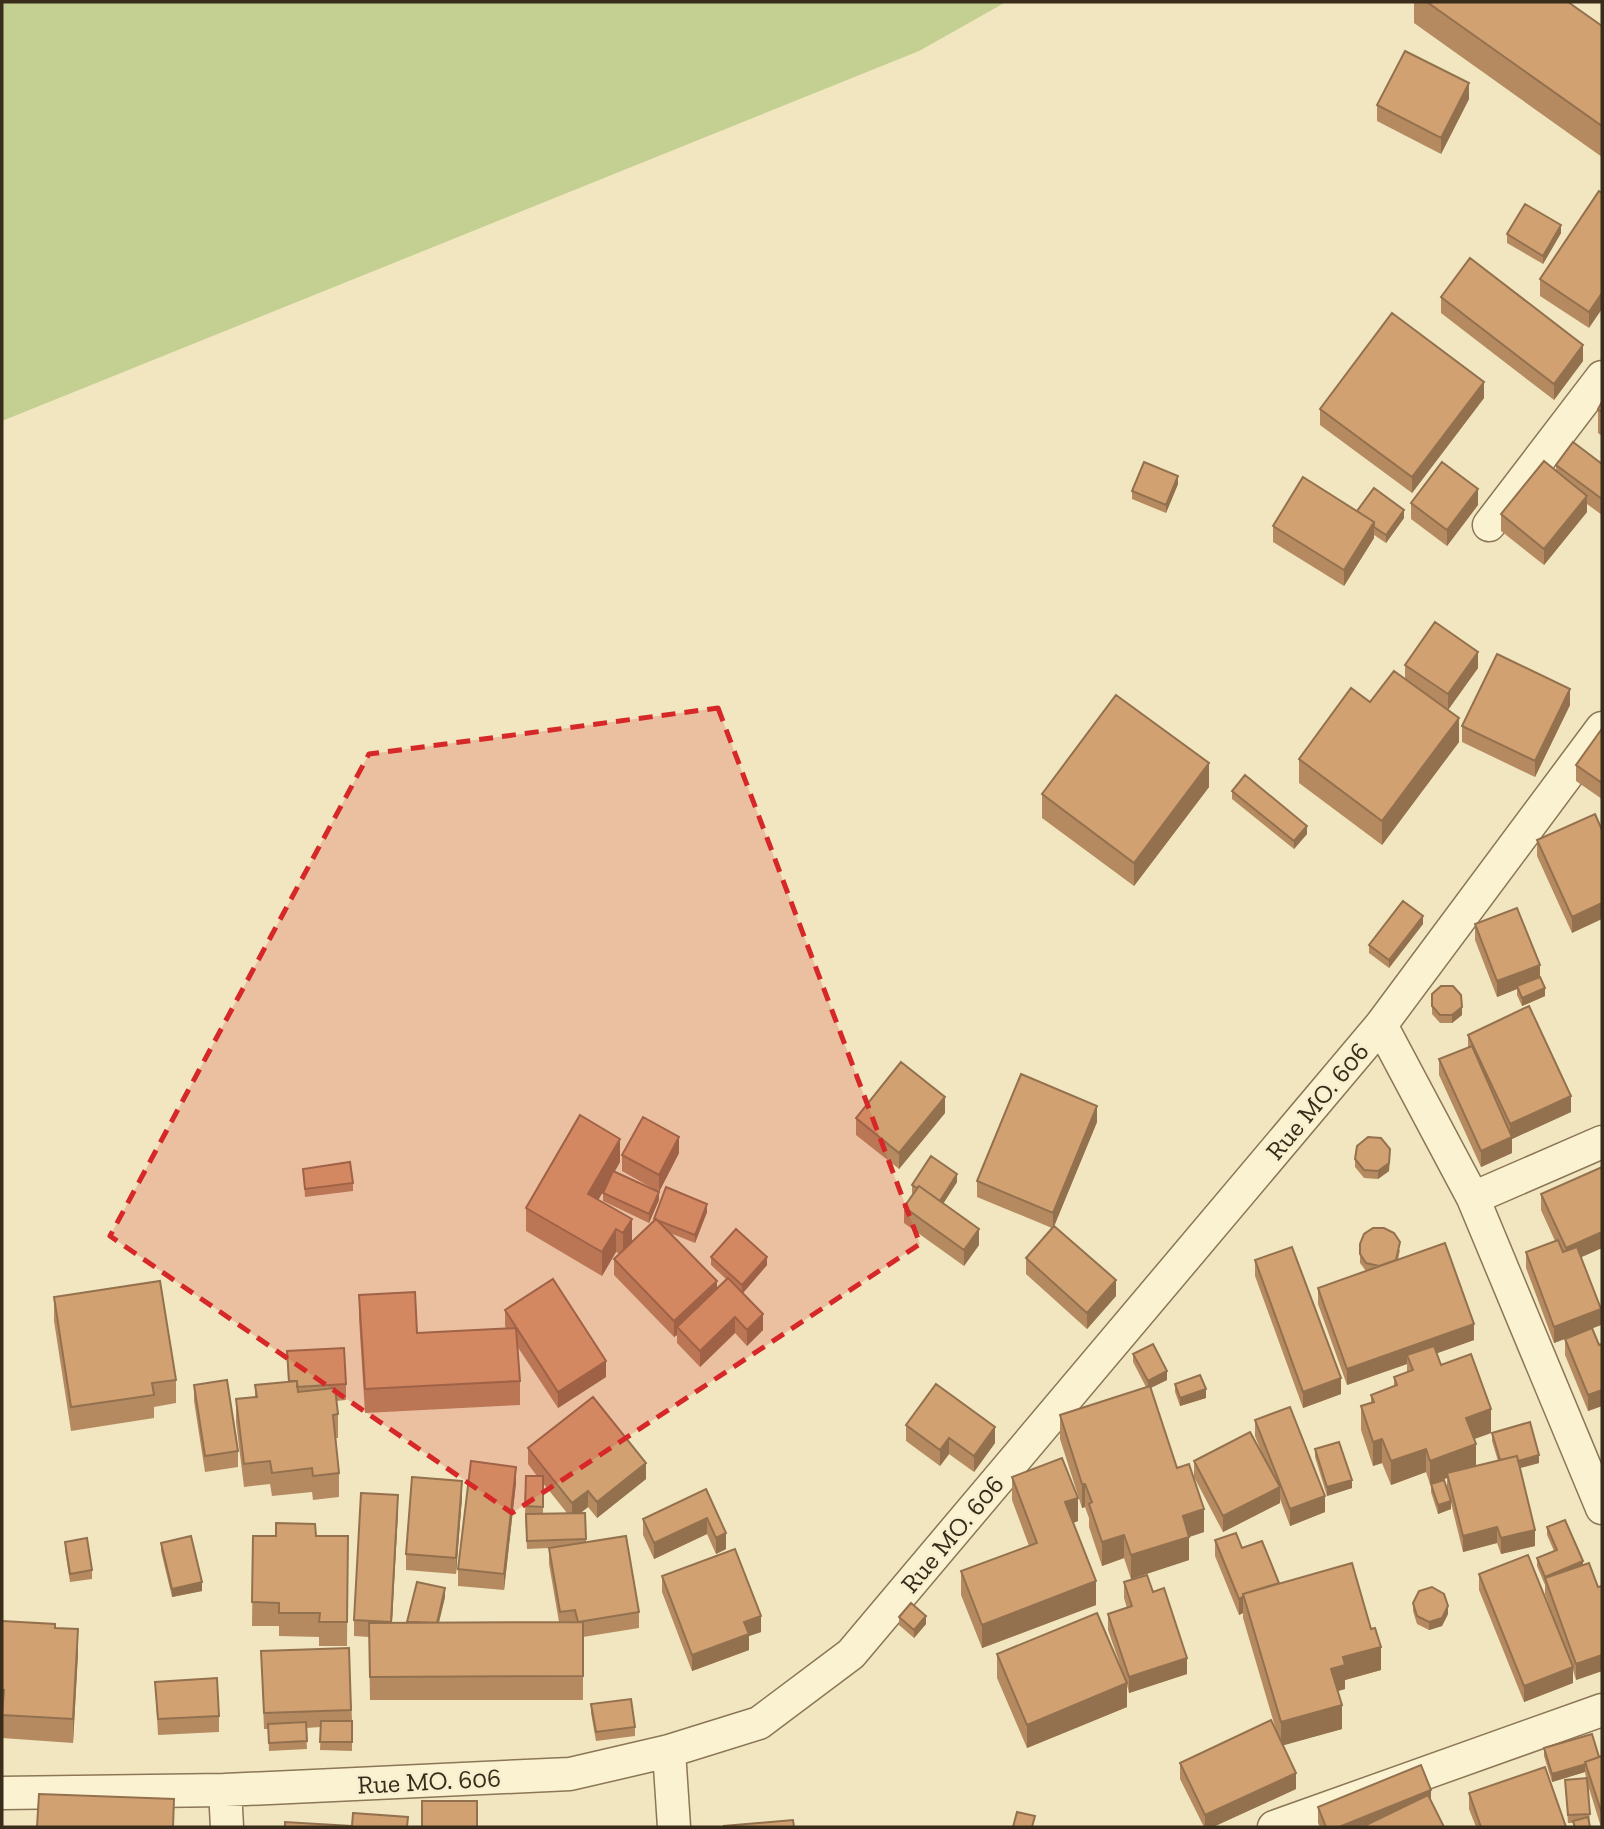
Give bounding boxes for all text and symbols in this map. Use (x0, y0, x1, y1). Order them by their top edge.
street label: Rue MO. 606 (1259, 1036, 1375, 1166)
street label: Rue MO. 606 (894, 1469, 1010, 1599)
street label: Rue MO. 606 (356, 1761, 502, 1801)

